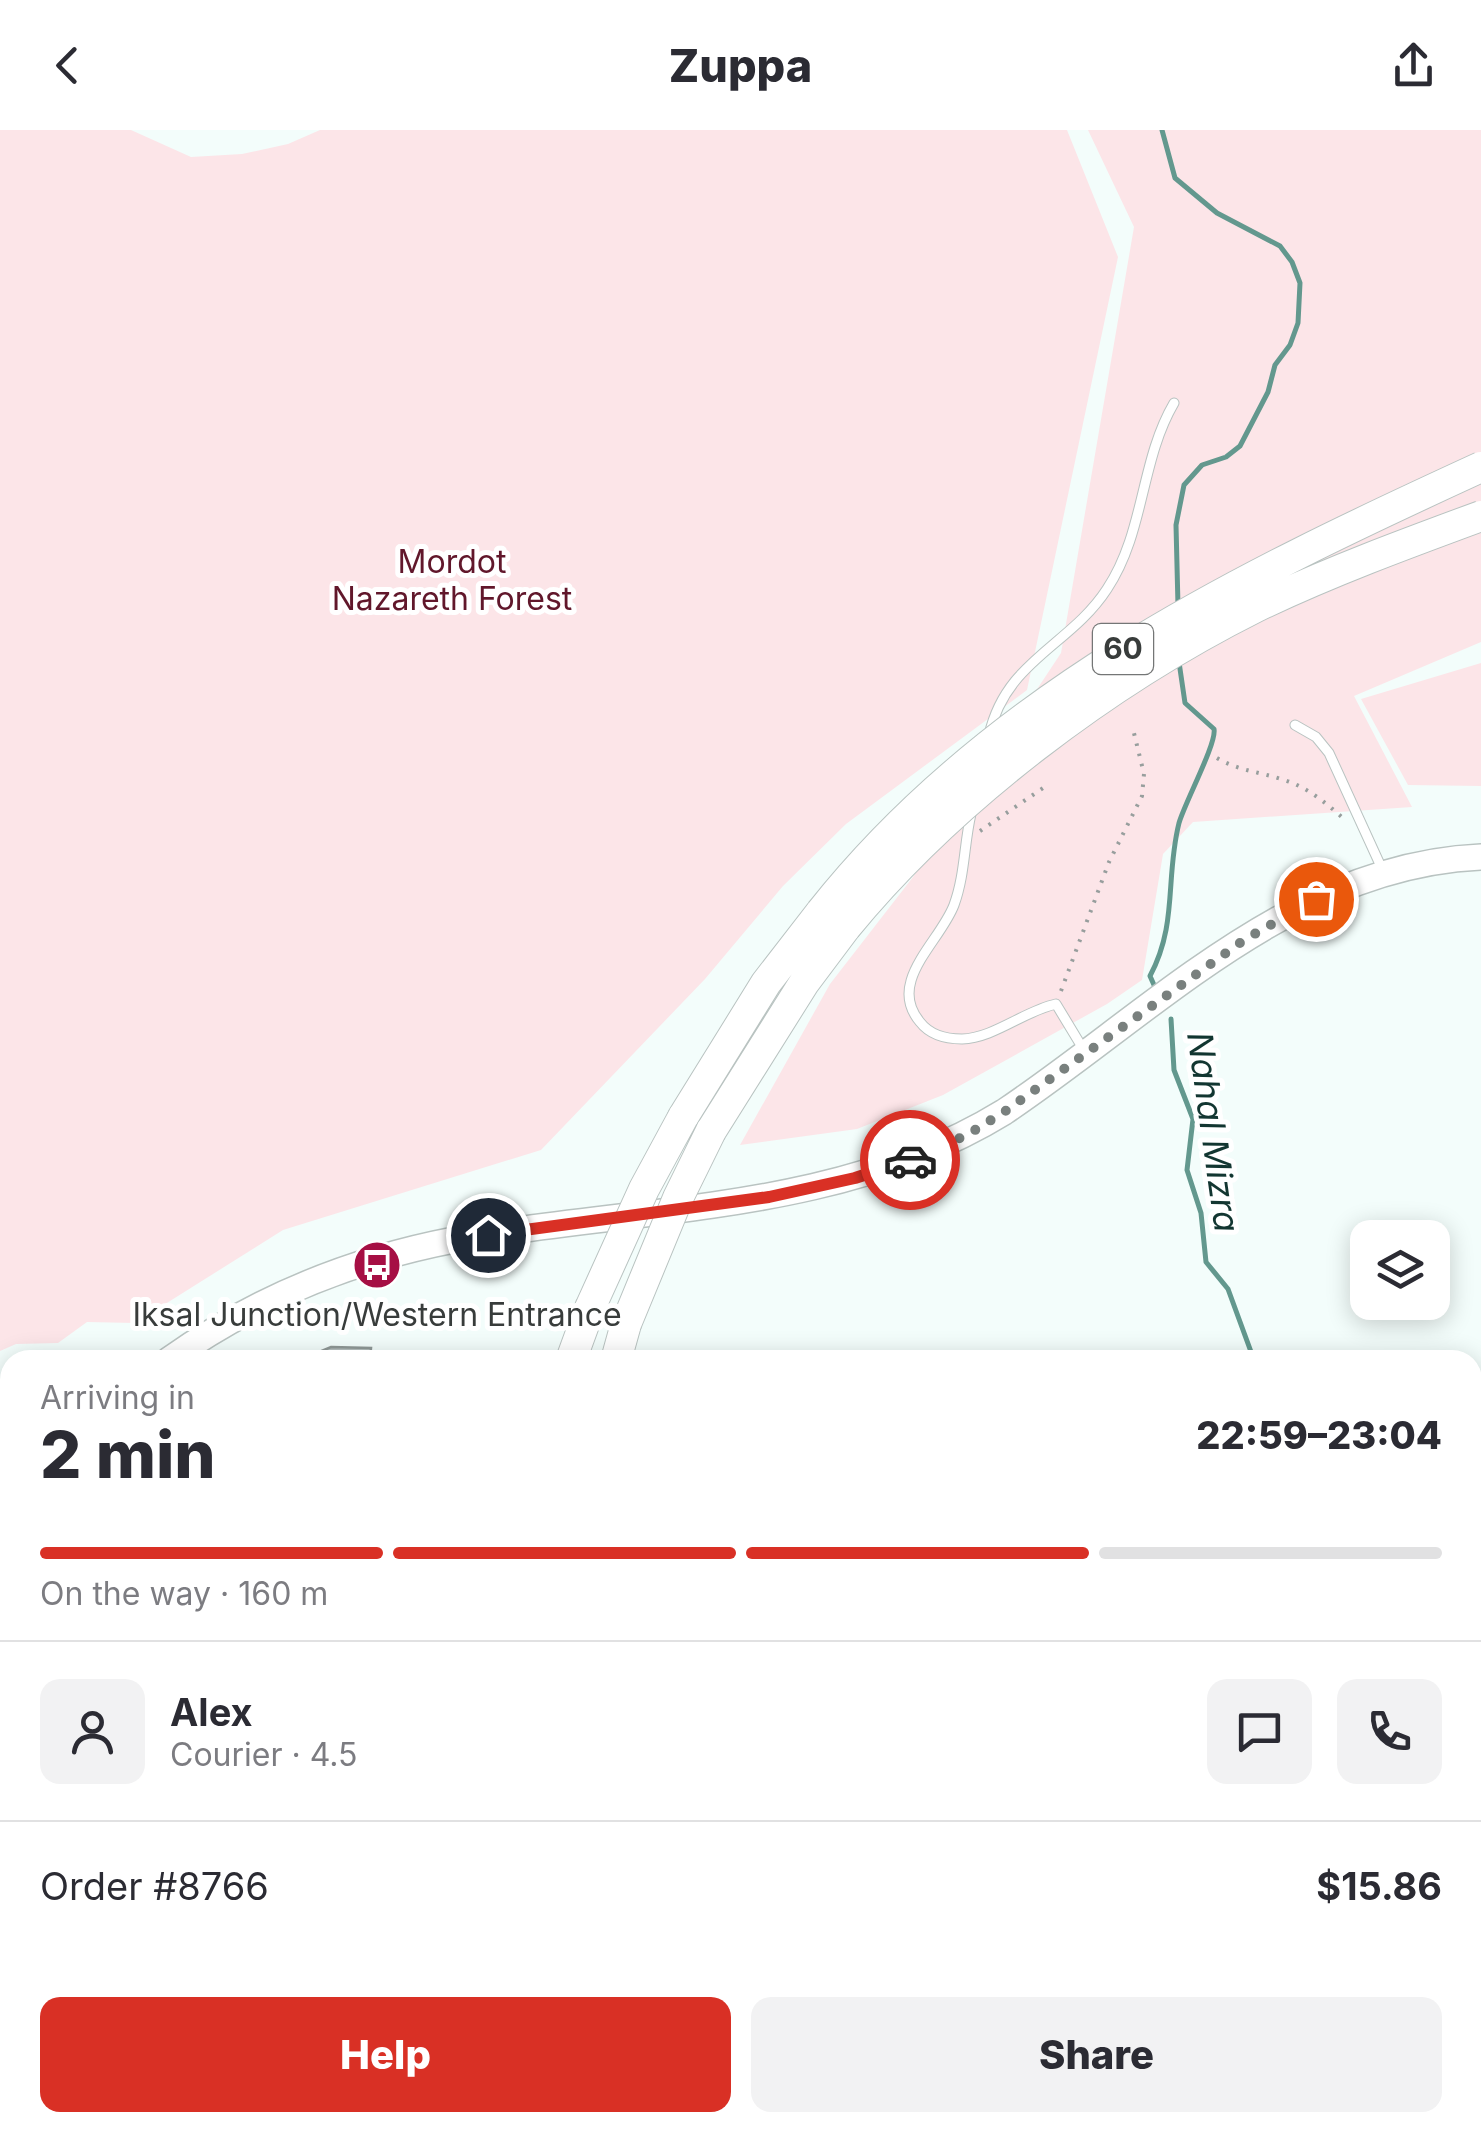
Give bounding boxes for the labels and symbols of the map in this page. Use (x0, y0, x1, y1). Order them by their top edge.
park label: Mordot Nazareth Forest (332, 542, 572, 618)
road number: 60 (1093, 624, 1153, 674)
pin (1274, 857, 1359, 942)
water label: Nahal Mizra (1179, 1029, 1249, 1235)
courier (860, 1110, 960, 1210)
pin (446, 1193, 531, 1278)
bus stop icon: Iksal Junction/Western Entrance (351, 1239, 403, 1291)
place label: Iksal Junction/Western Entrance (132, 1295, 622, 1334)

